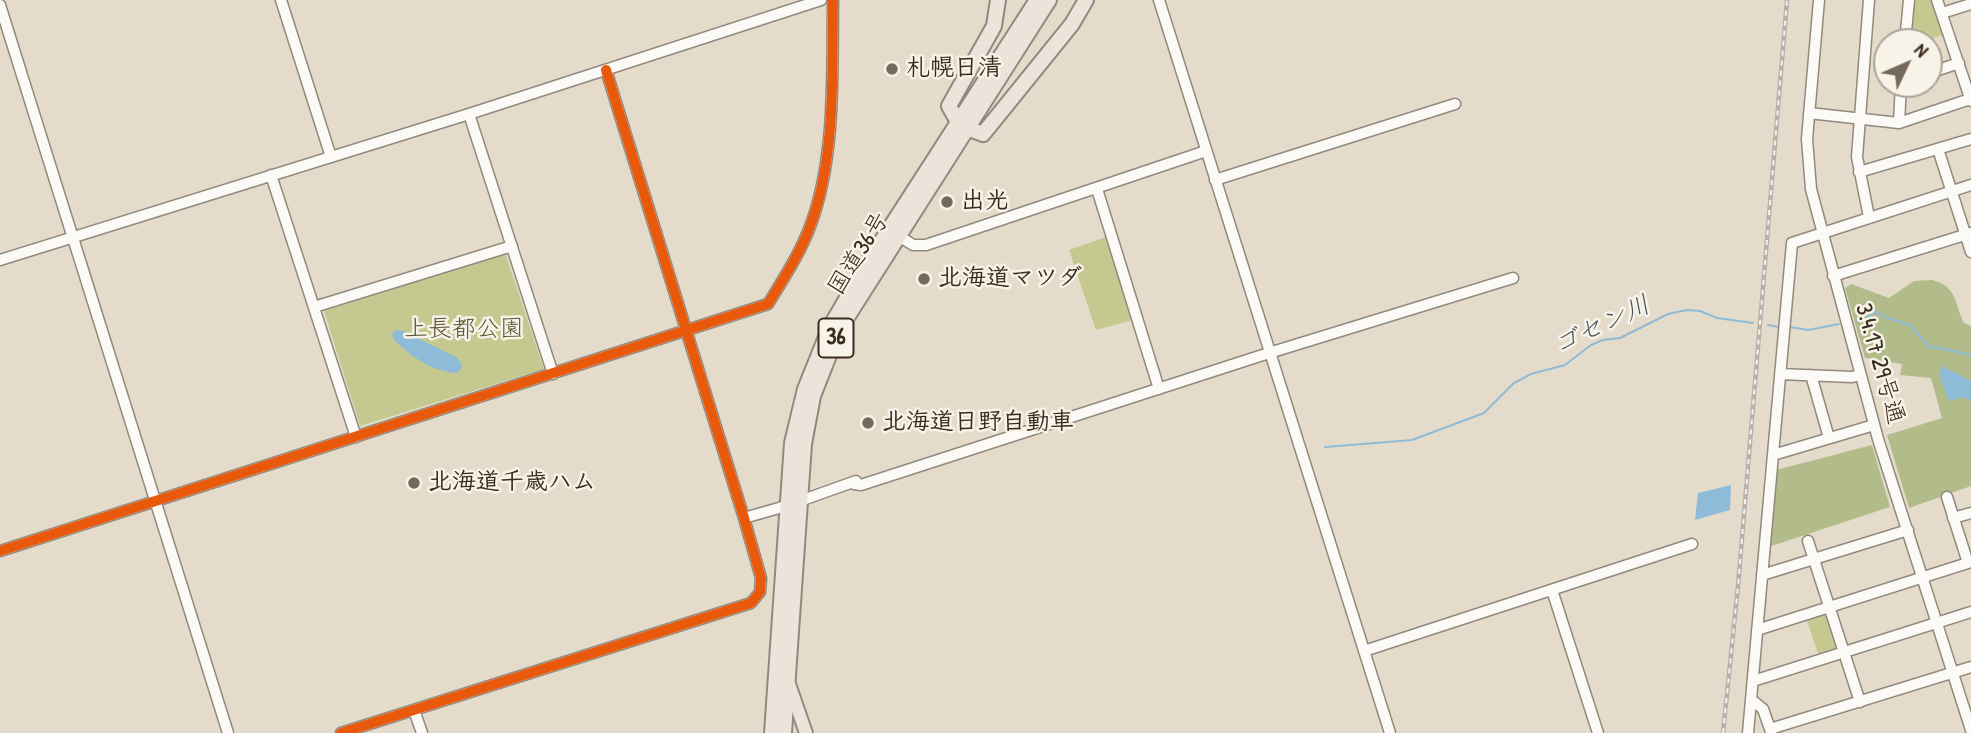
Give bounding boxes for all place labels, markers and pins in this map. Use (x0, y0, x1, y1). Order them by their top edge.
place label: 札幌日清 (906, 55, 1002, 83)
marker: 札幌日清 (884, 61, 900, 77)
place label: 出光 (961, 188, 1009, 216)
marker: 出光 (939, 194, 955, 210)
place label: 北海道マツダ (938, 265, 1082, 293)
marker: 北海道マツダ (916, 271, 932, 287)
place label: 北海道日野自動車 (882, 409, 1074, 437)
marker: 北海道日野自動車 (860, 415, 876, 431)
place label: 北海道千歳ハム (428, 469, 596, 497)
marker: 北海道千歳ハム (406, 475, 422, 491)

